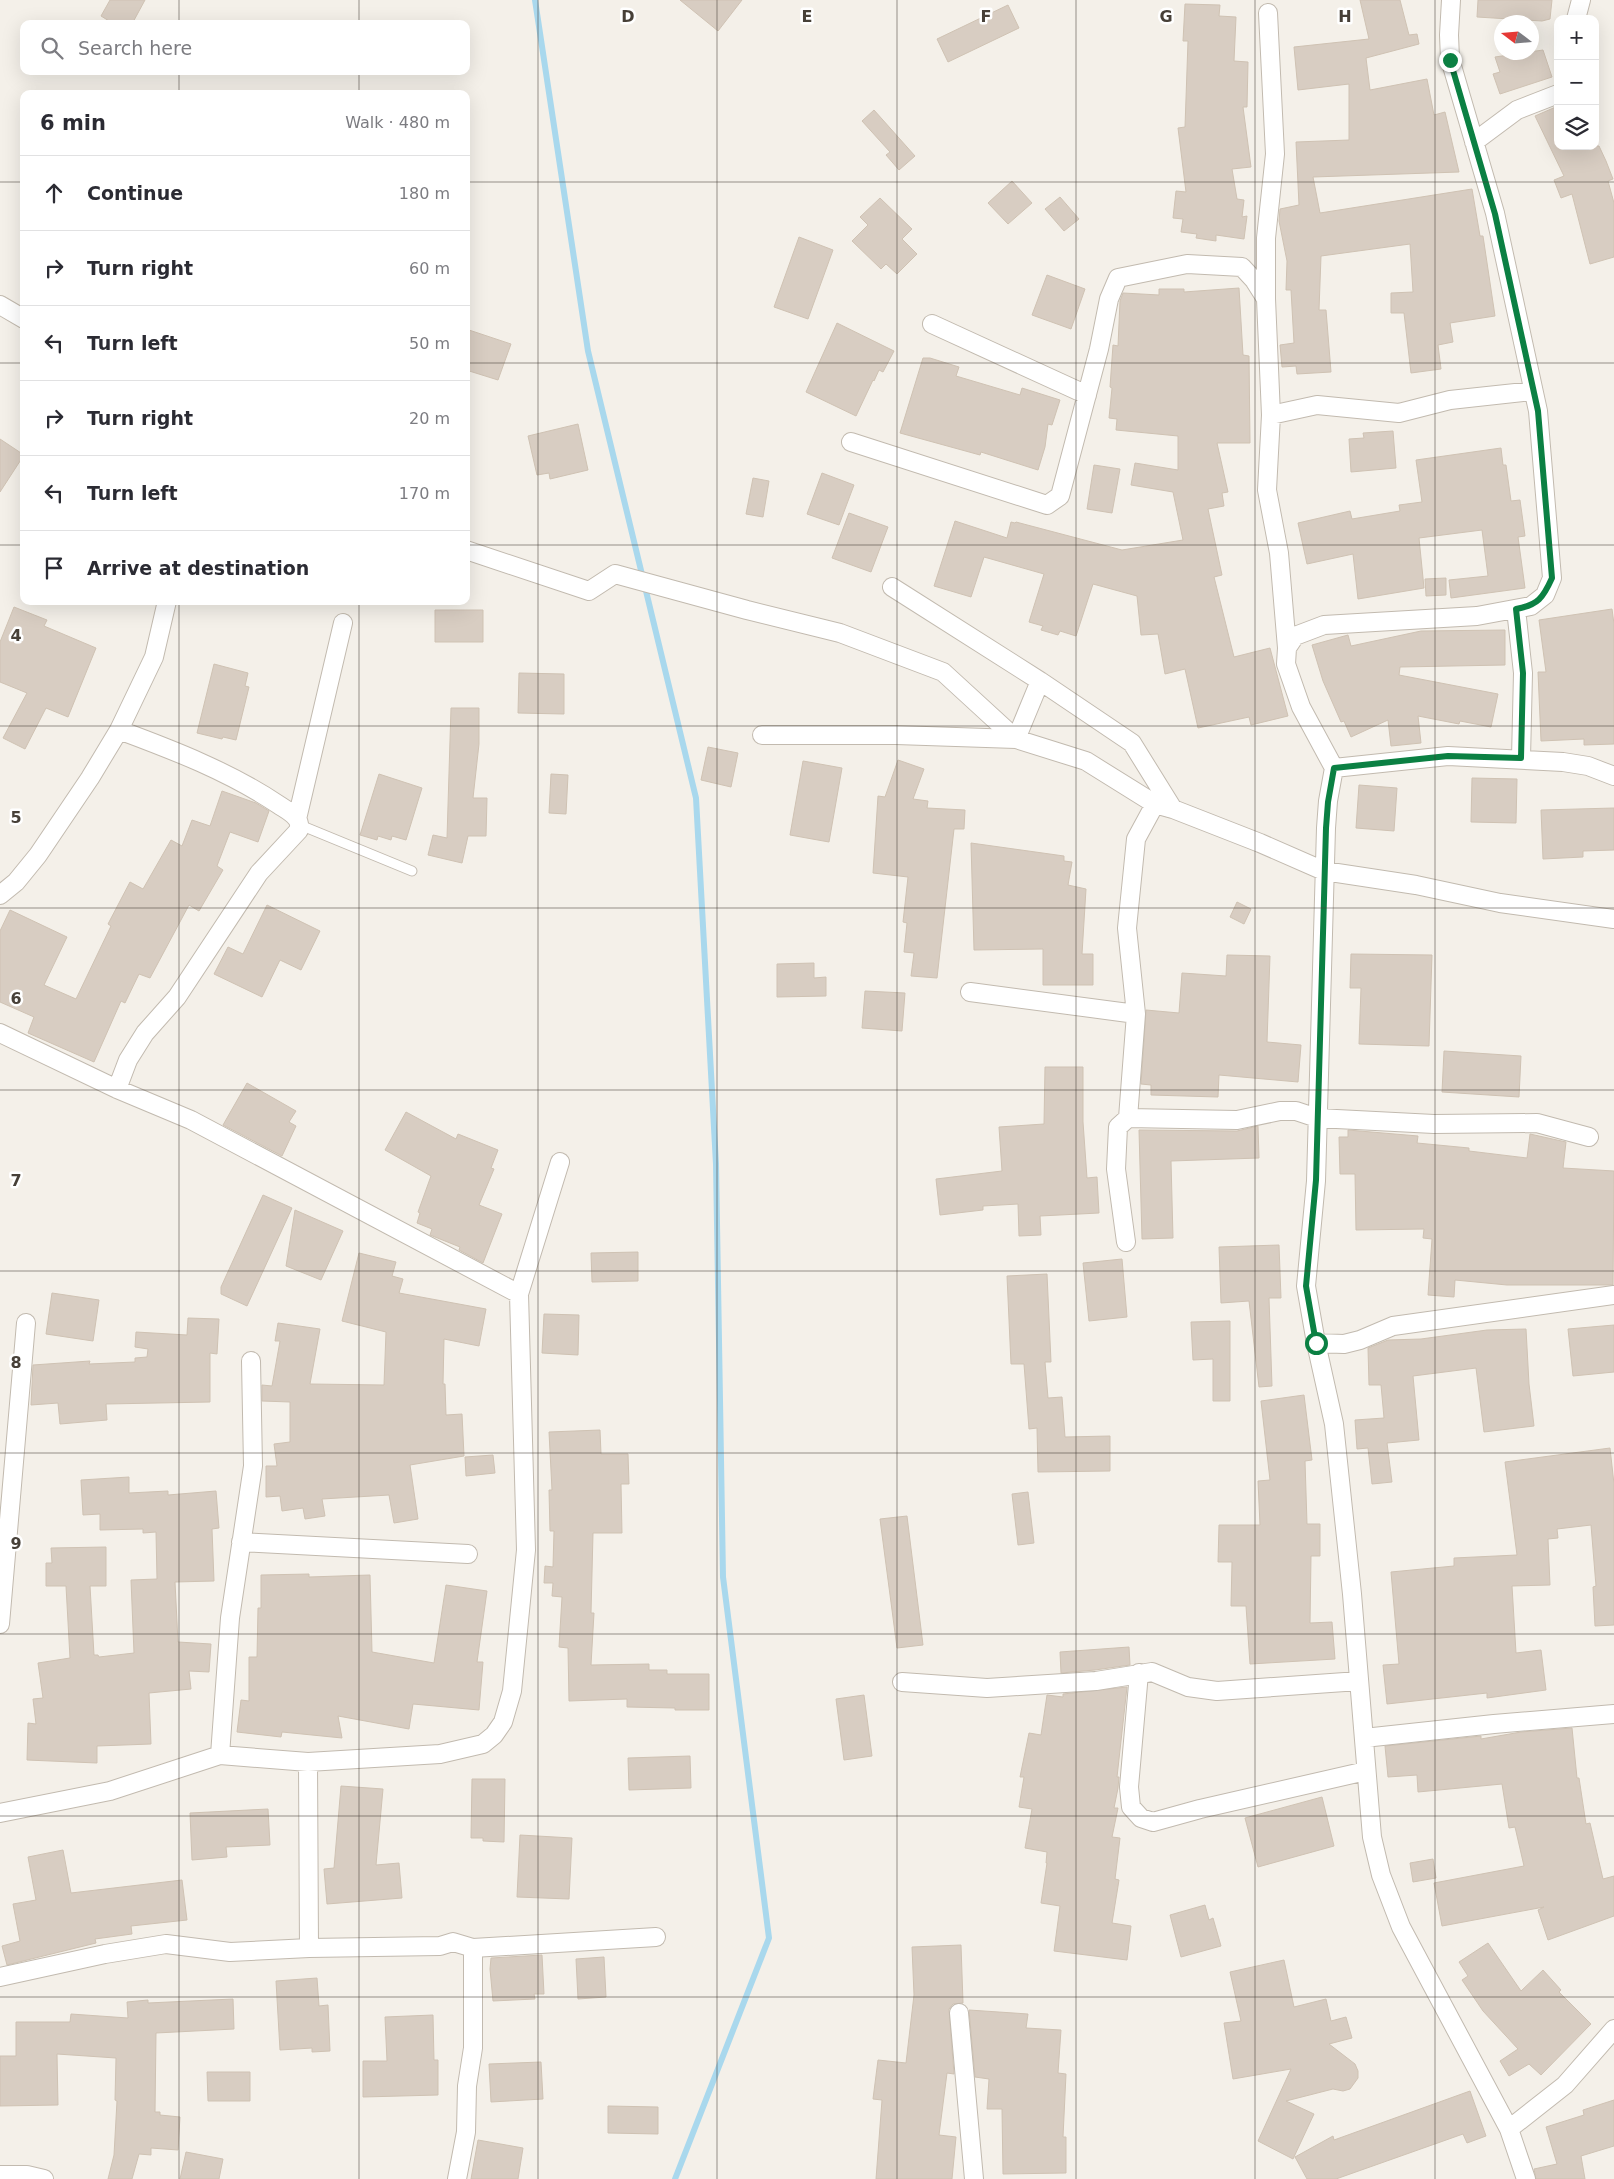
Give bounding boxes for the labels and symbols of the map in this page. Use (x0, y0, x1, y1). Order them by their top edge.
text: D (621, 7, 635, 26)
text: E (802, 7, 812, 26)
text: F (981, 7, 991, 26)
text: G (1159, 7, 1173, 26)
text: H (1338, 7, 1352, 26)
north arrow (1494, 15, 1539, 60)
route end (1439, 49, 1462, 72)
text: 4 (10, 626, 22, 645)
text: 5 (10, 808, 22, 827)
text: 6 (10, 989, 22, 1008)
text: 7 (10, 1171, 22, 1190)
route start (1305, 1332, 1328, 1355)
text: 8 (10, 1353, 22, 1372)
text: 9 (10, 1534, 22, 1553)

